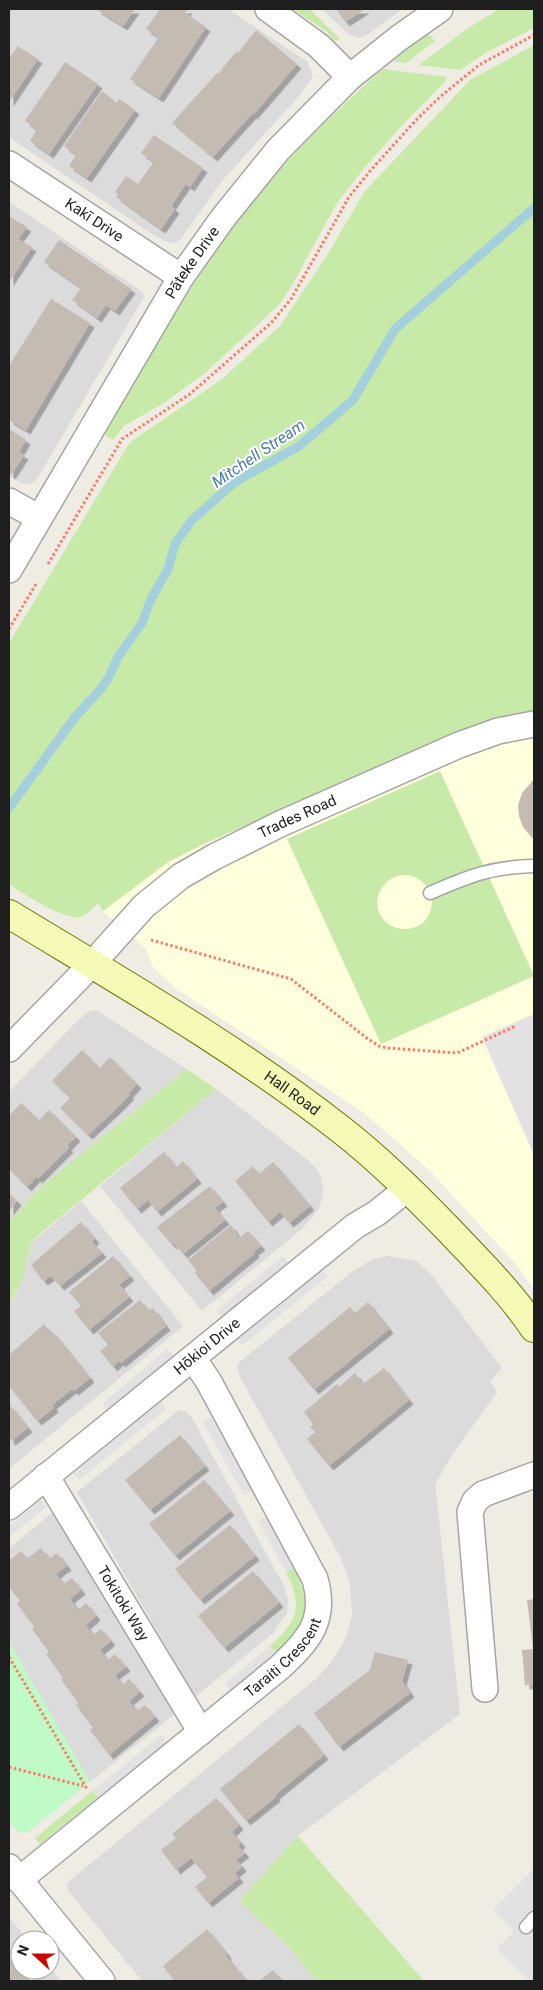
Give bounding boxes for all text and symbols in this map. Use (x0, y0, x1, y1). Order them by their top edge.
street label: Kakī Drive (62, 194, 127, 246)
street label: Pāteke Drive (161, 223, 223, 302)
water label: Mitchell Stream (208, 415, 309, 492)
street label: Trades Road (255, 791, 339, 842)
street label: Hall Road (261, 1067, 323, 1119)
street label: Hōkioi Drive (170, 1314, 244, 1379)
street label: Tokitoki Way (94, 1563, 153, 1644)
street label: Taraiti Crescent (241, 1616, 325, 1701)
north arrow (10, 1930, 60, 1980)
text: N (14, 1943, 32, 1958)

